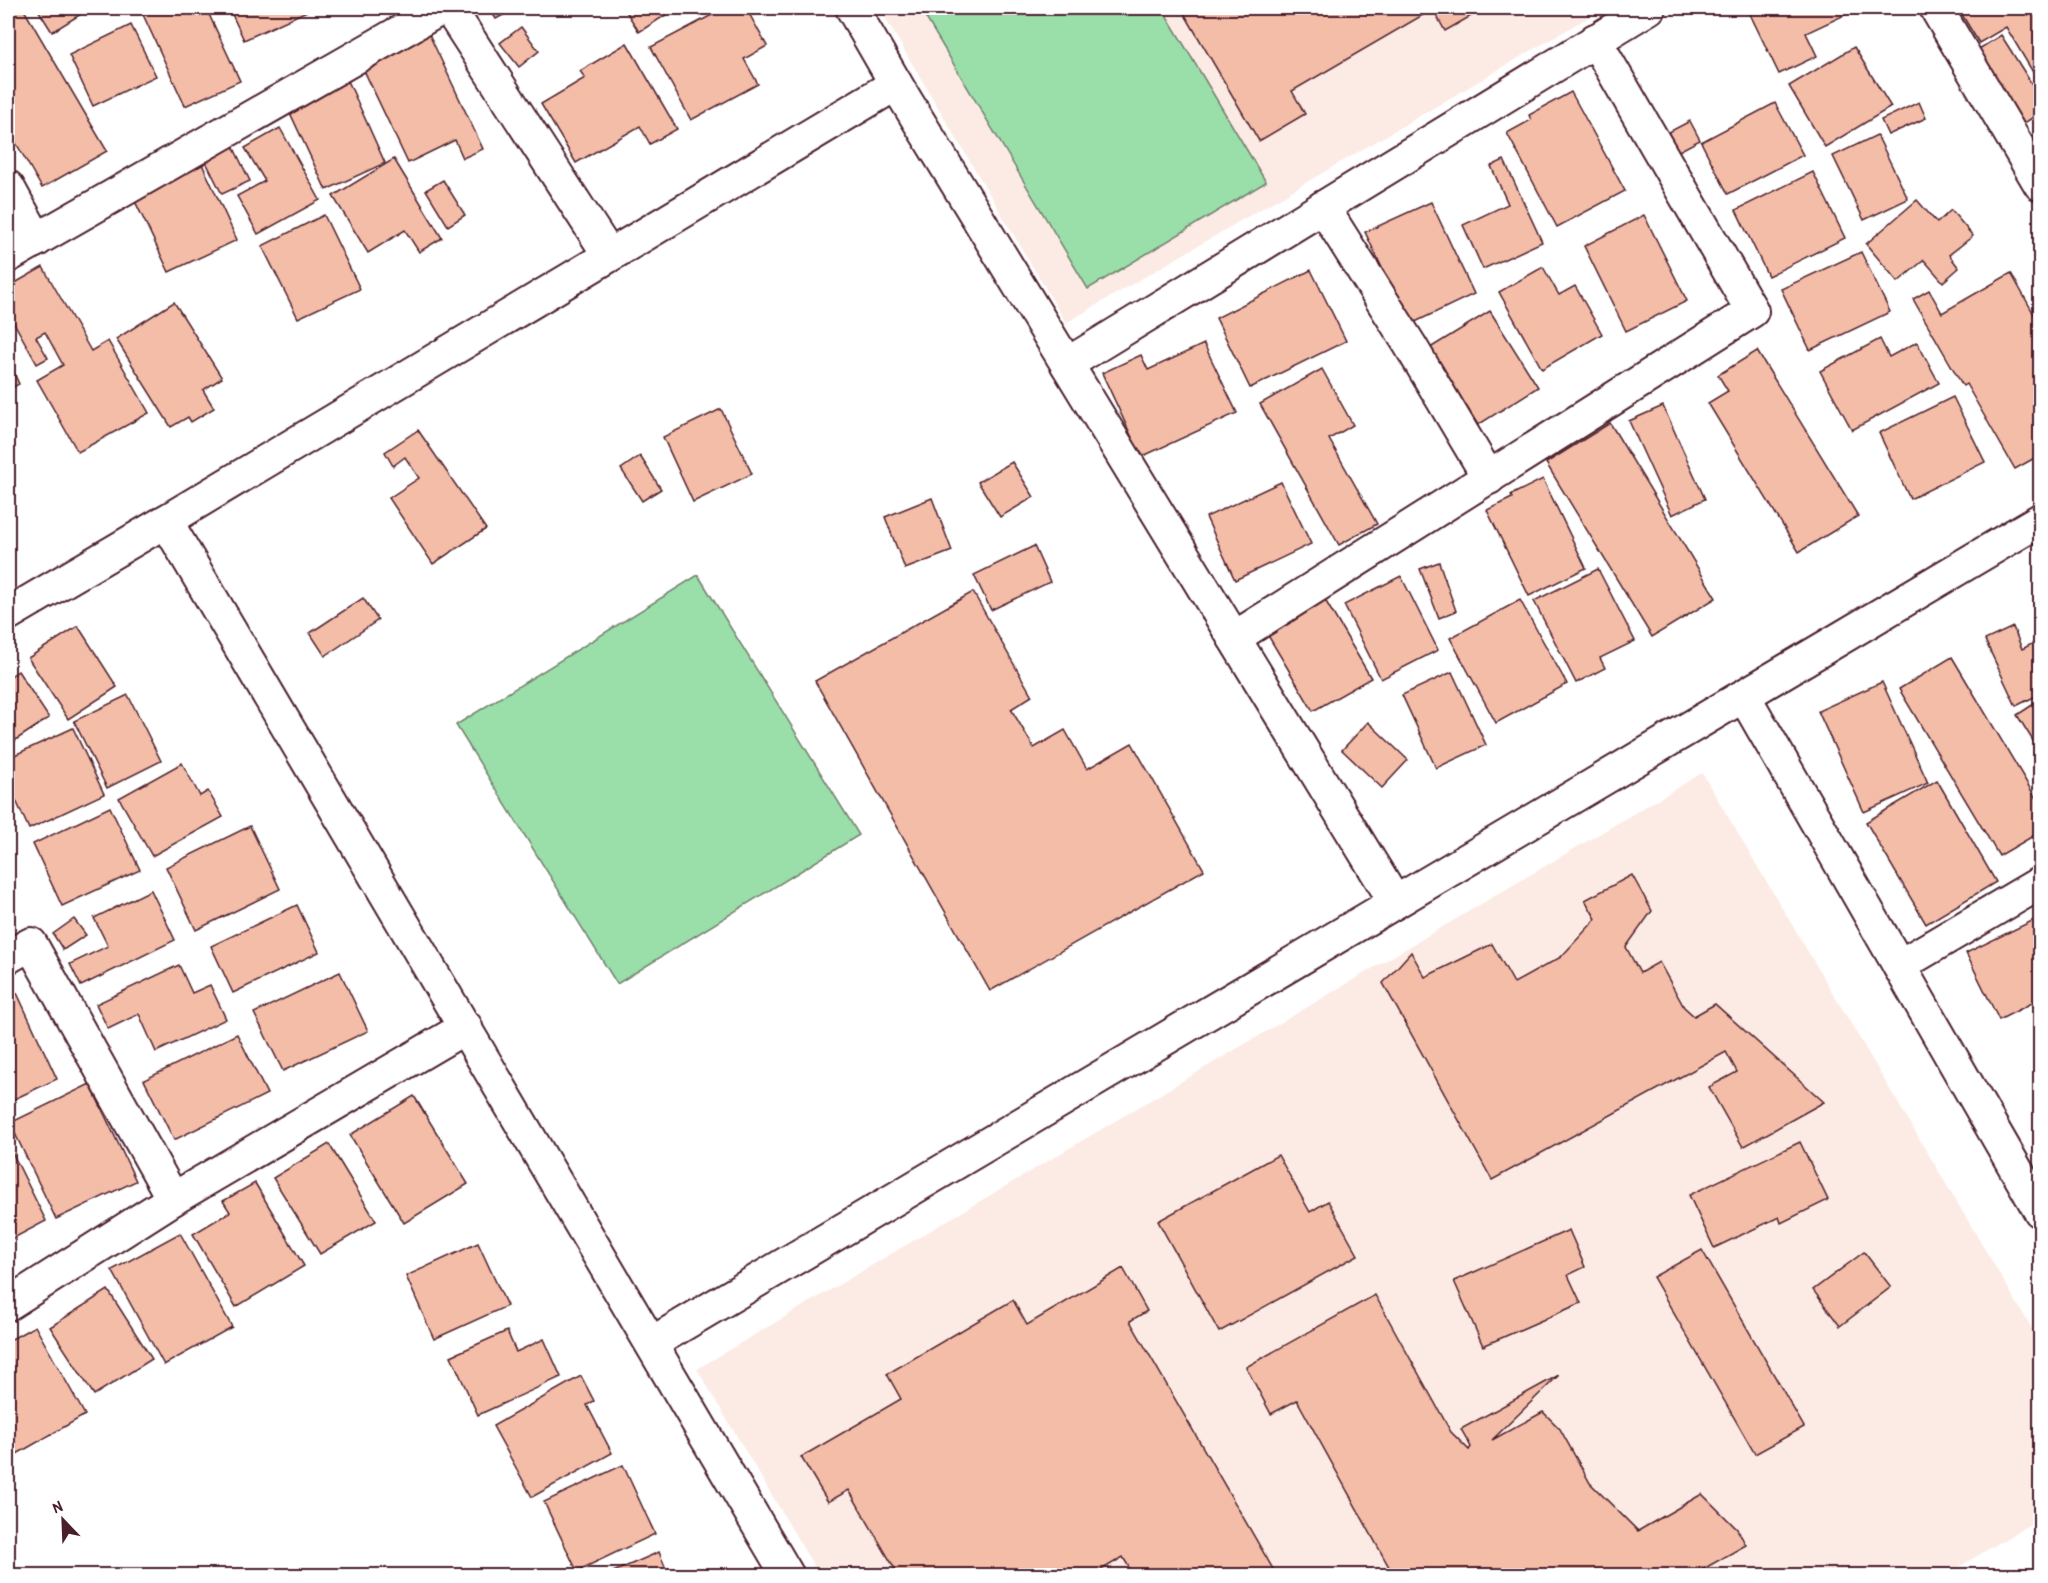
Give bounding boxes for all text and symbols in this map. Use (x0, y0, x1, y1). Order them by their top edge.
north arrow (33, 1490, 93, 1550)
text: N (49, 1494, 66, 1518)

